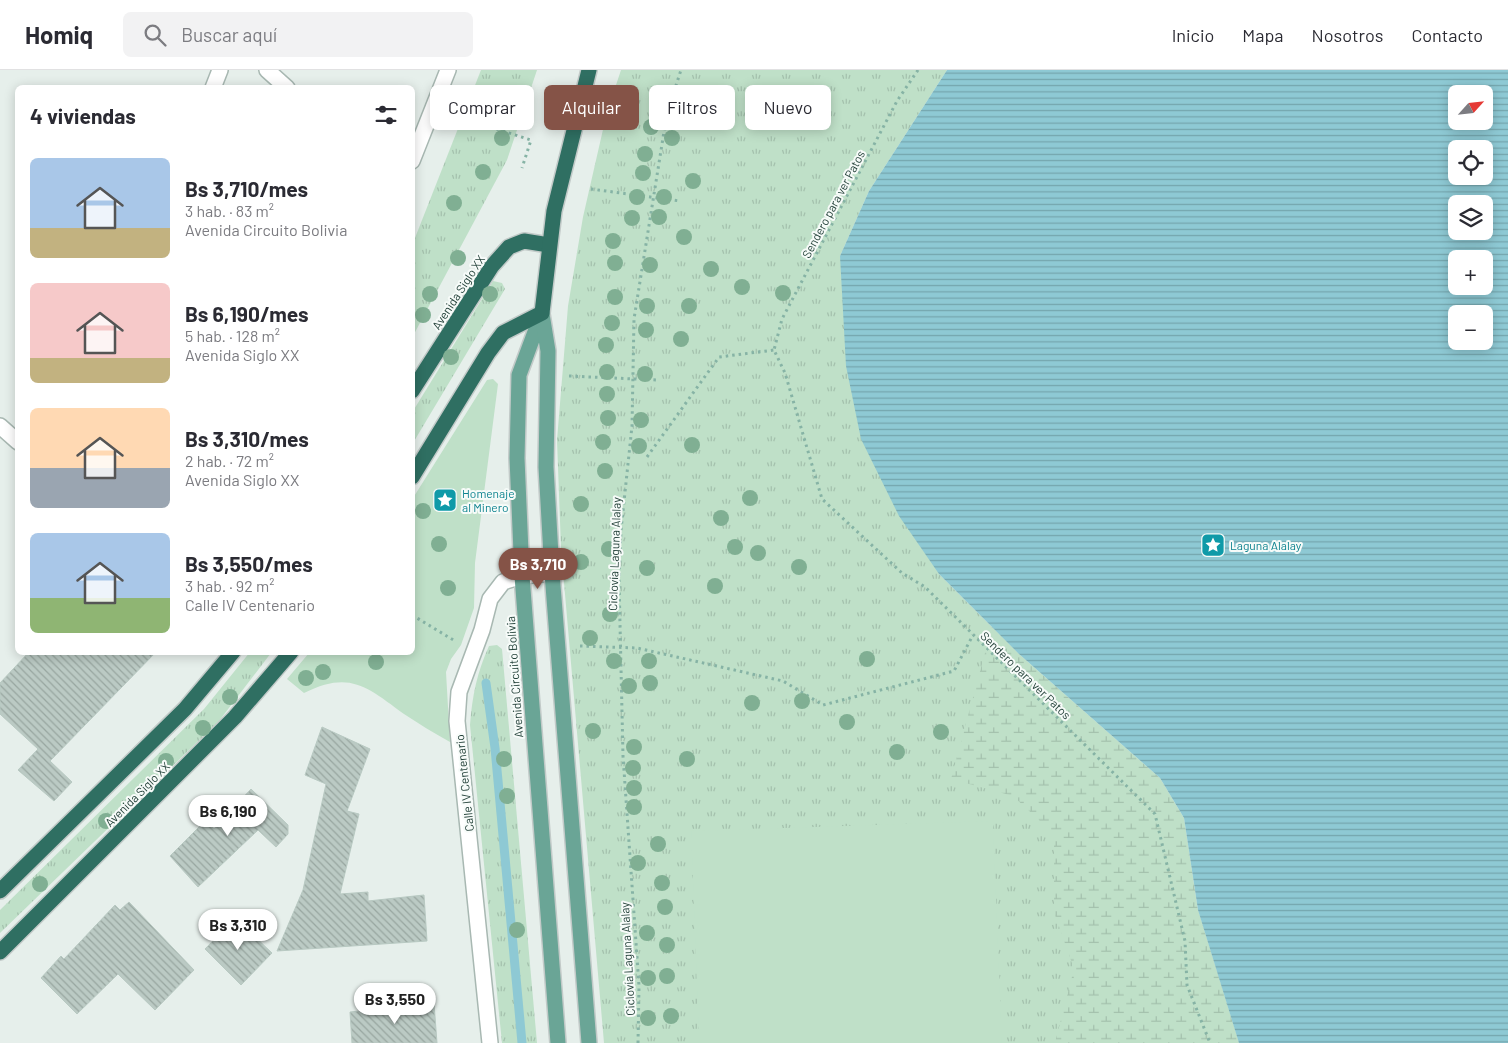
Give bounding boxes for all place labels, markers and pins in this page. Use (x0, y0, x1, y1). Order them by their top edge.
place label: Homenaje al Minero (462, 486, 515, 514)
place icon: Homenaje al Minero (432, 487, 458, 513)
place icon: Laguna Alalay (1200, 532, 1226, 558)
place label: Laguna Alalay (1230, 538, 1302, 552)
pin: Bs 3,710 (486, 548, 590, 590)
pin: Bs 6,190 (176, 794, 280, 837)
pin: Bs 3,310 (186, 908, 290, 951)
pin: Bs 3,550 (343, 982, 447, 1025)

